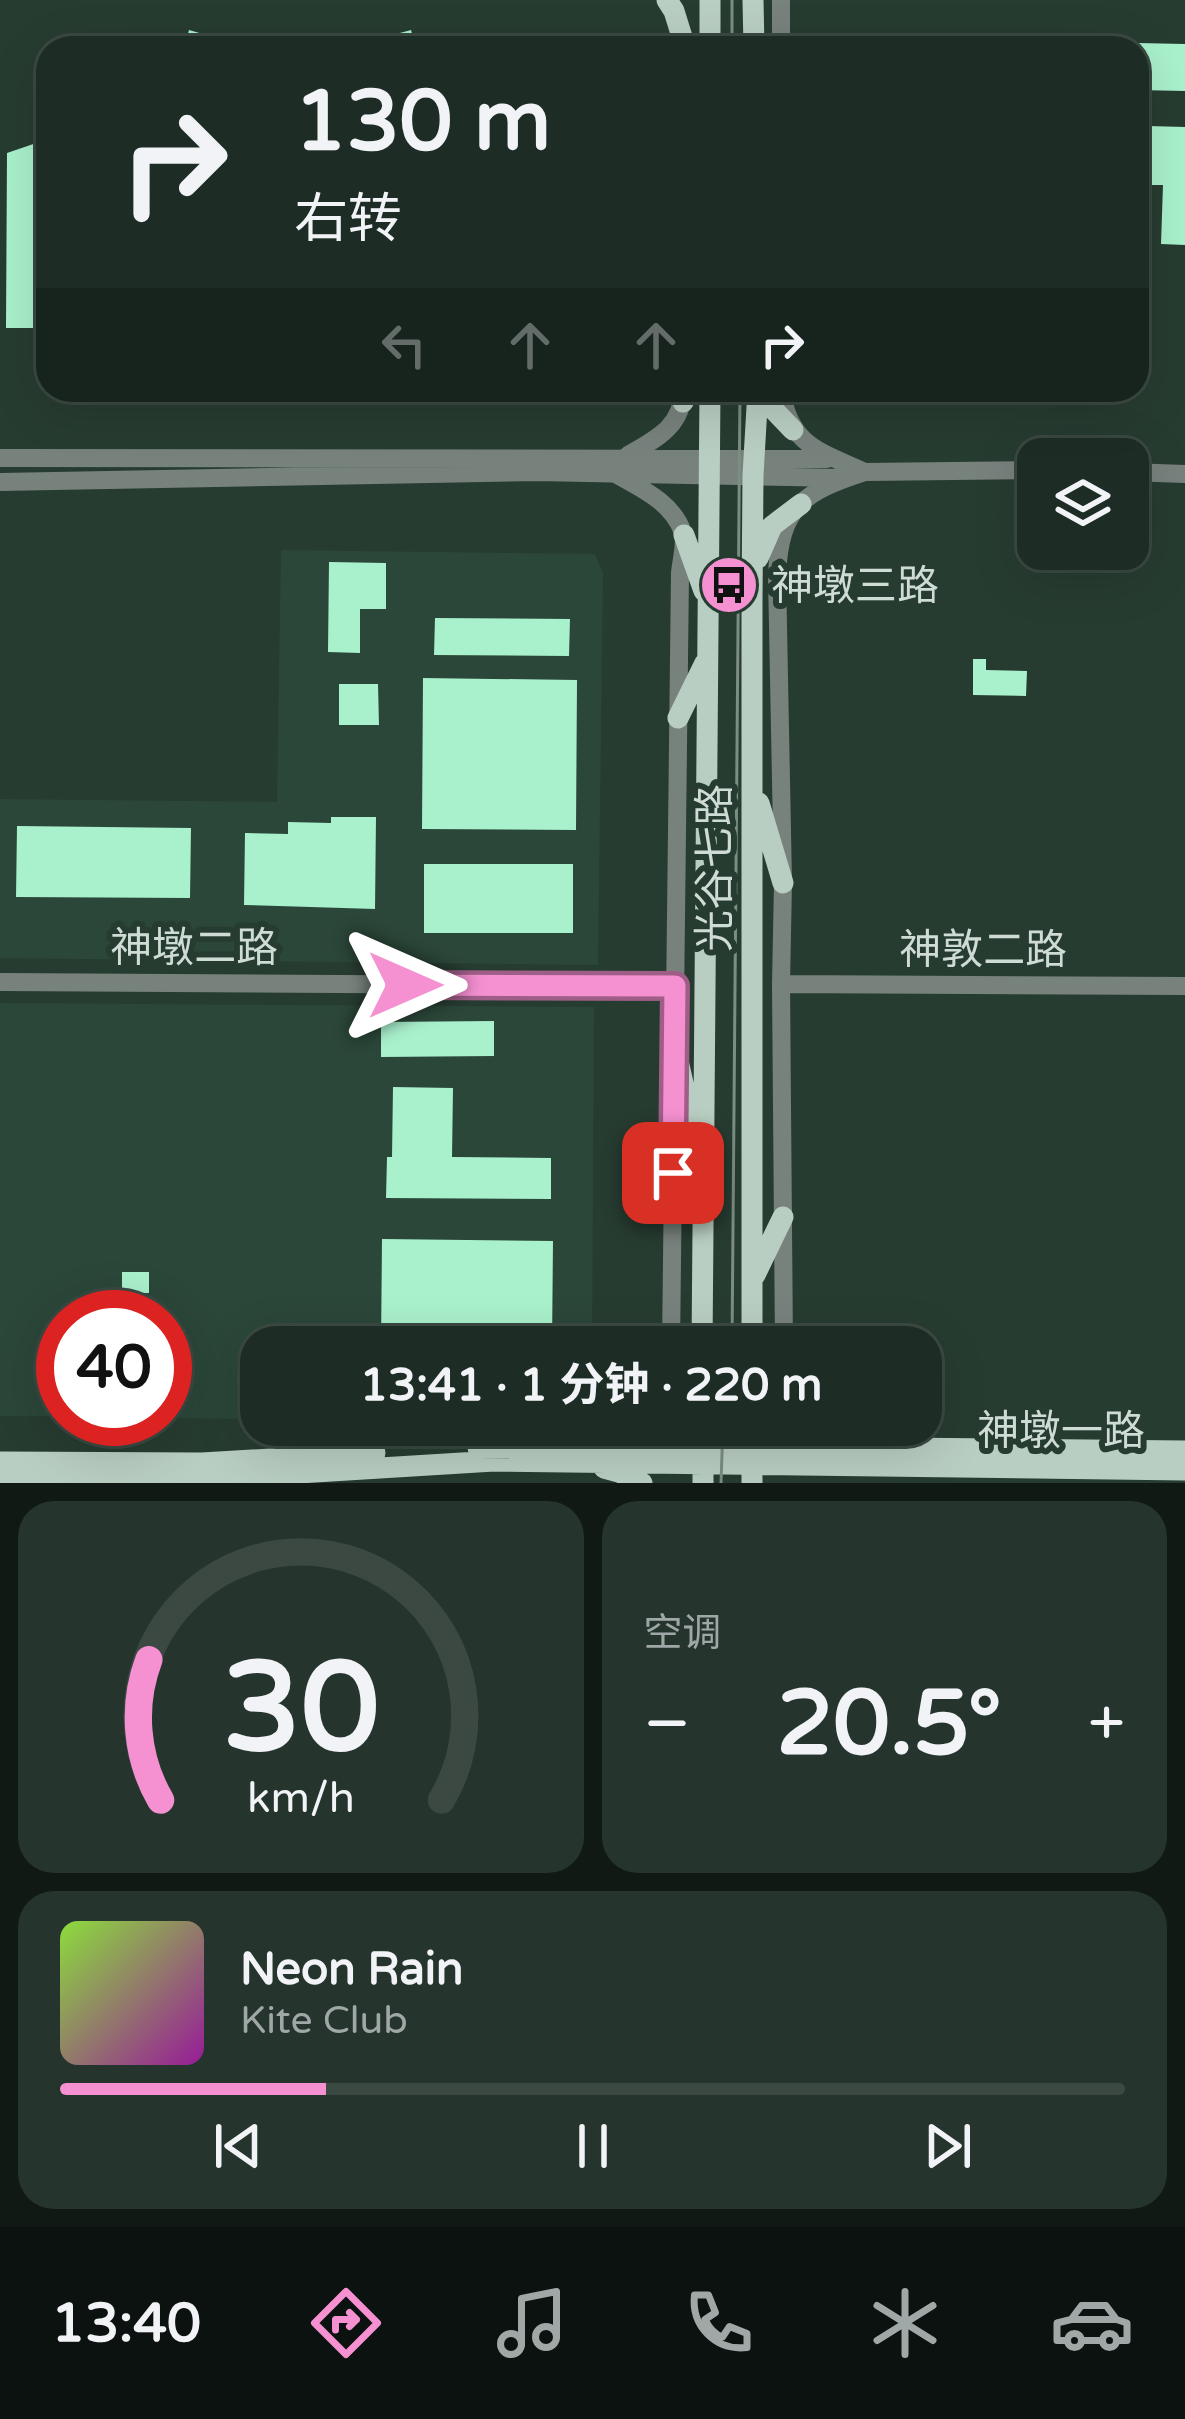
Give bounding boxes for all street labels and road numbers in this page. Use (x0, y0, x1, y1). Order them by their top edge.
street label: 光谷七路 (690, 784, 741, 952)
street label: 神墩二路 (110, 923, 278, 974)
street label: 神敦二路 (899, 925, 1067, 976)
street label: 神墩一路 (977, 1406, 1145, 1457)

